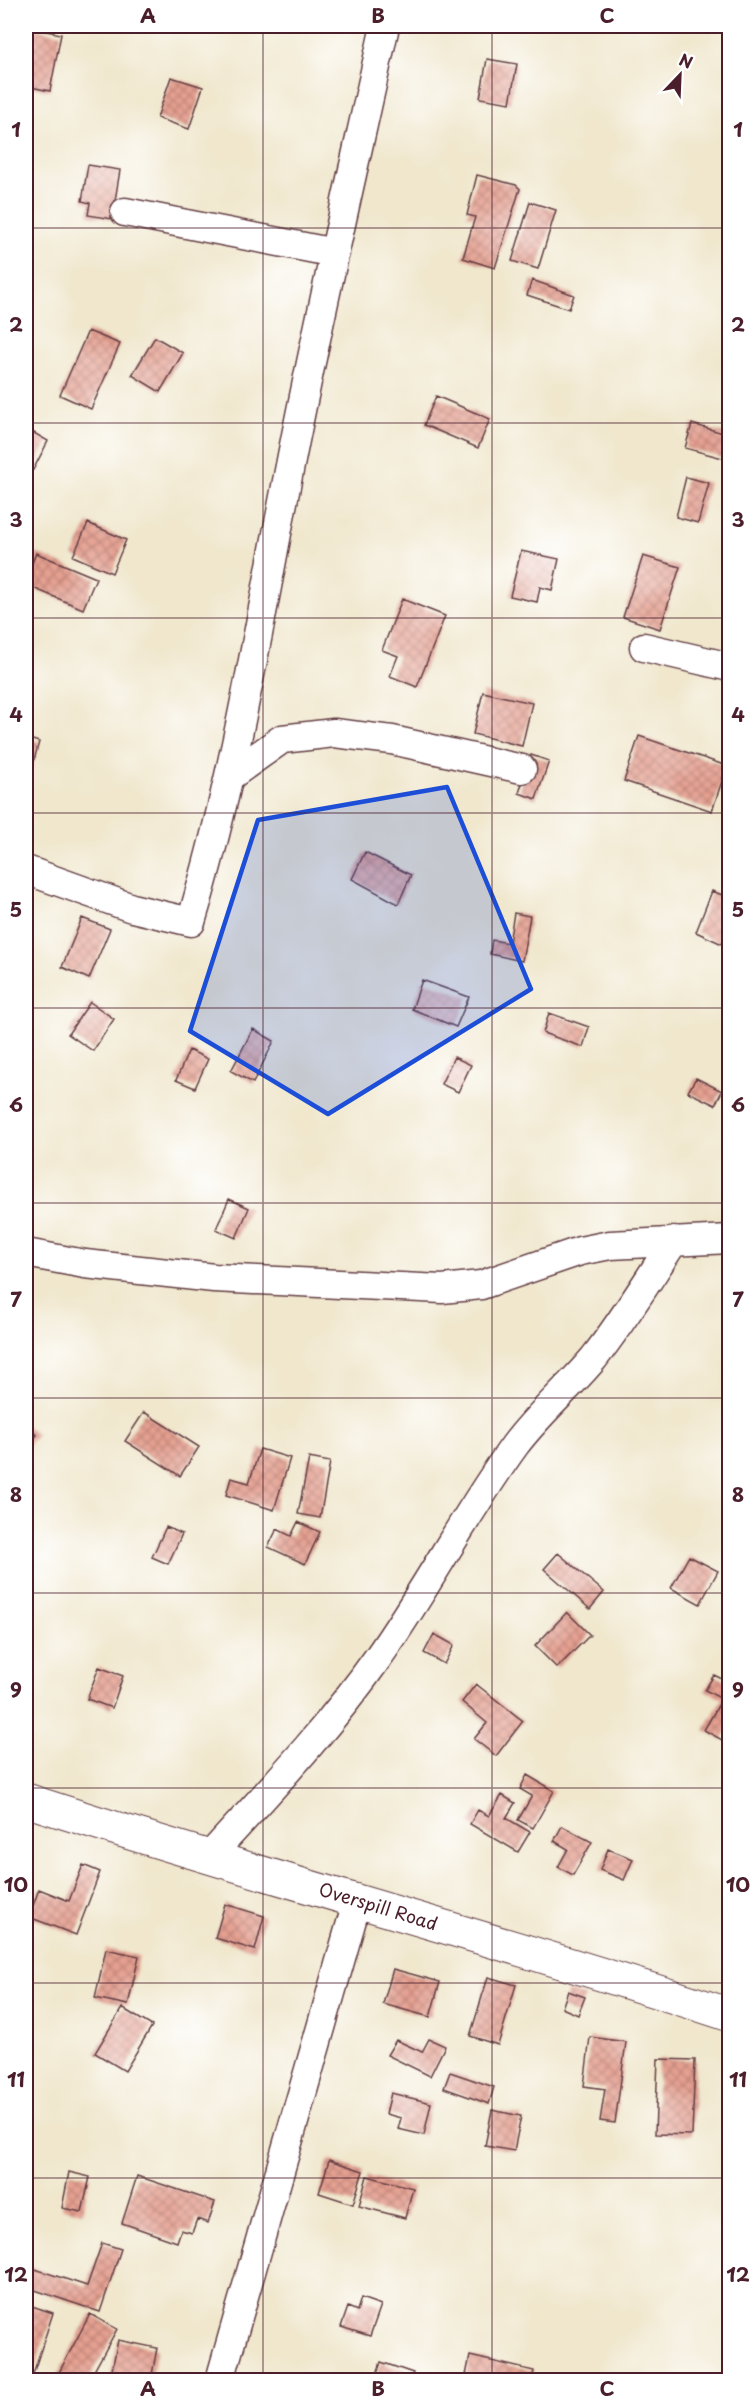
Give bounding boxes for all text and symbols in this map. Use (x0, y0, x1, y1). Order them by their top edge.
text: A (140, 0, 156, 30)
text: B (371, 0, 385, 30)
text: C (599, 0, 615, 30)
north arrow (650, 45, 710, 105)
text: N (676, 47, 697, 74)
text: 1 (11, 114, 21, 144)
text: 1 (733, 114, 743, 144)
text: 2 (9, 309, 23, 339)
text: 2 (731, 309, 745, 339)
text: 3 (9, 504, 23, 534)
text: 3 (731, 504, 745, 534)
text: 4 (9, 699, 23, 729)
text: 4 (731, 699, 745, 729)
text: 5 (10, 894, 22, 924)
text: 5 (732, 894, 744, 924)
text: 6 (9, 1089, 23, 1119)
text: 6 (731, 1089, 745, 1119)
text: 7 (10, 1284, 22, 1314)
text: 7 (732, 1284, 744, 1314)
text: 8 (10, 1479, 22, 1509)
text: 8 (732, 1479, 744, 1509)
text: 9 (10, 1674, 22, 1704)
text: 9 (732, 1674, 744, 1704)
text: 10 (4, 1869, 28, 1899)
text: 10 (726, 1869, 750, 1899)
street label: Overspill Road (316, 1875, 441, 1936)
text: 11 (7, 2064, 25, 2094)
text: 11 (729, 2064, 747, 2094)
text: 12 (4, 2259, 28, 2289)
text: 12 (726, 2259, 750, 2289)
text: A (140, 2373, 156, 2403)
text: B (371, 2373, 385, 2403)
text: C (599, 2373, 615, 2403)

